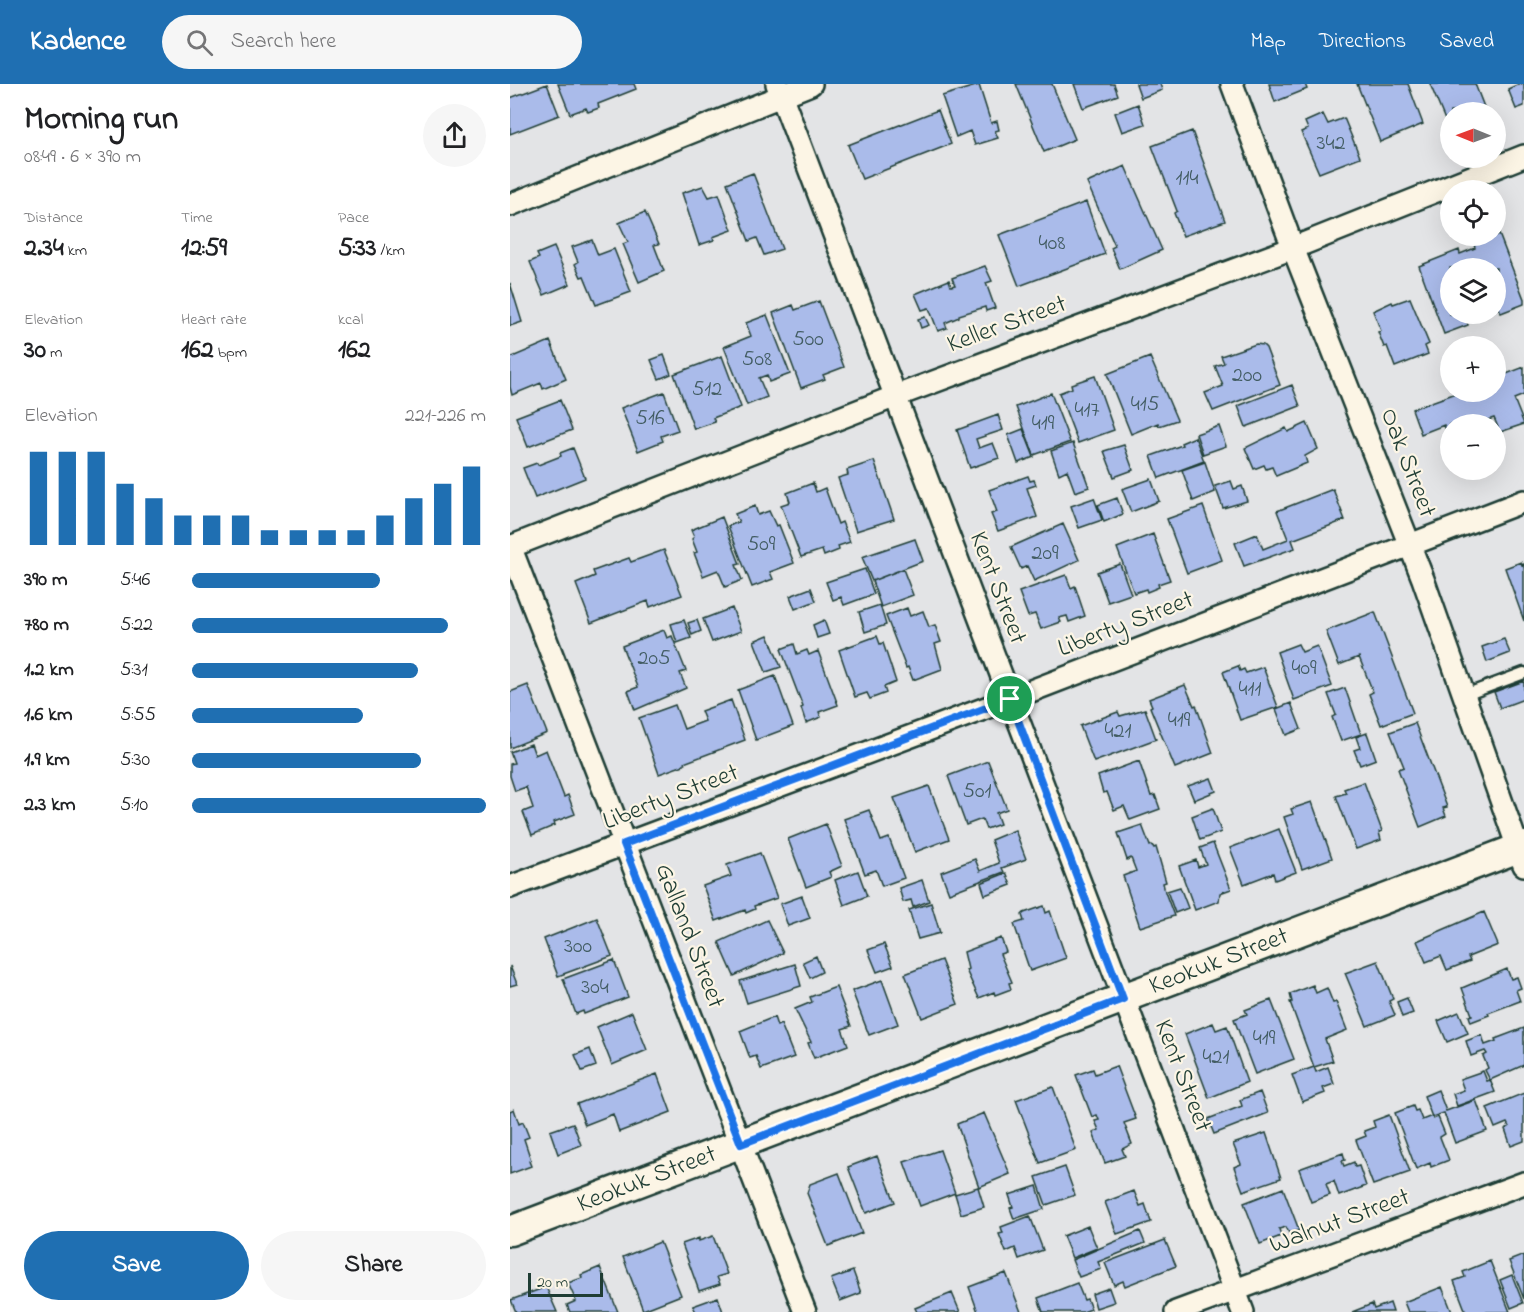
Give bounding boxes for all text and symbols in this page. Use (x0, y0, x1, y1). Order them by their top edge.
search box (162, 15, 582, 69)
text: Kadence (30, 22, 126, 63)
icon: search (183, 26, 216, 59)
text: Search here (231, 26, 336, 58)
text: Map (1250, 27, 1286, 57)
text: Directions (1319, 27, 1406, 57)
text: Saved (1439, 27, 1494, 57)
text: Morning run (24, 96, 178, 144)
north arrow (1440, 102, 1506, 168)
map controls (1440, 102, 1506, 480)
button: share (423, 104, 486, 167)
house number: 342 (1316, 128, 1346, 160)
text: 08:49 · 6 × 390 m (24, 143, 141, 172)
house number: 114 (1175, 163, 1199, 195)
button: locate (1440, 180, 1506, 246)
text: Distance (24, 206, 83, 230)
text: Time (181, 206, 213, 230)
text: Pace (338, 206, 369, 230)
house number: 408 (1039, 228, 1065, 260)
text: 2.34 (24, 230, 64, 268)
text: 12:59 (181, 230, 227, 268)
text: 5:33 (338, 230, 377, 268)
text: km (64, 239, 87, 263)
text: /km (377, 239, 405, 263)
button: layers (1440, 258, 1506, 324)
street label: Keller Street (942, 286, 1072, 364)
text: Elevation (24, 308, 83, 332)
text: Heart rate (181, 308, 247, 332)
text: kcal (338, 308, 363, 332)
house number: 500 (792, 324, 824, 356)
text: 30 (24, 332, 46, 370)
text: 162 (181, 332, 214, 370)
text: 162 (338, 332, 371, 370)
button: + (1440, 336, 1506, 402)
text: m (46, 341, 62, 365)
text: bpm (214, 341, 247, 365)
house number: 508 (742, 344, 772, 376)
house number: 200 (1232, 360, 1262, 392)
house number: 512 (692, 374, 722, 406)
house number: 415 (1131, 389, 1159, 421)
house number: 417 (1074, 395, 1100, 427)
text: Elevation (24, 402, 98, 431)
text: 221–226 m (405, 402, 486, 431)
house number: 516 (635, 403, 665, 435)
street label: Oak Street (1369, 403, 1445, 524)
house number: 419 (1032, 408, 1055, 440)
button: − (1440, 414, 1506, 480)
street label: Kent Street (958, 526, 1036, 650)
house number: 509 (747, 529, 776, 561)
house number: 209 (1031, 538, 1059, 570)
text: 390 m (24, 566, 67, 595)
text: 5:46 (120, 566, 150, 595)
street label: Liberty Street (1052, 582, 1200, 668)
text: 780 m (24, 611, 69, 640)
text: 5:22 (120, 611, 153, 640)
house number: 205 (637, 643, 671, 675)
house number: 409 (1291, 653, 1317, 685)
text: 1.2 km (24, 656, 74, 685)
text: 5:31 (120, 656, 148, 685)
pin (984, 673, 1035, 724)
house number: 411 (1238, 674, 1262, 706)
icon: arrive (993, 682, 1026, 715)
text: 1.6 km (24, 701, 73, 730)
text: 5:55 (120, 701, 156, 730)
house number: 419 (1168, 705, 1191, 737)
house number: 421 (1105, 716, 1132, 748)
text: 1.9 km (24, 746, 70, 775)
text: 5:30 (120, 746, 150, 775)
street label: Liberty Street (597, 755, 745, 841)
house number: 501 (962, 776, 992, 808)
text: 2.3 km (24, 791, 76, 820)
text: 5:10 (120, 791, 148, 820)
street label: Galland Street (644, 858, 734, 1014)
street label: Keokuk Street (1144, 918, 1294, 1006)
house number: 300 (564, 931, 592, 963)
house number: 304 (581, 972, 609, 1004)
street label: Kent Street (1143, 1014, 1221, 1138)
house number: 419 (1253, 1023, 1276, 1055)
house number: 421 (1203, 1042, 1230, 1074)
street label: Keokuk Street (572, 1136, 722, 1224)
street label: Walnut Street (1264, 1179, 1416, 1265)
button: Save (24, 1231, 249, 1300)
button: Share (261, 1231, 486, 1300)
scale bar (528, 1270, 603, 1298)
text: 20 m (537, 1271, 568, 1295)

